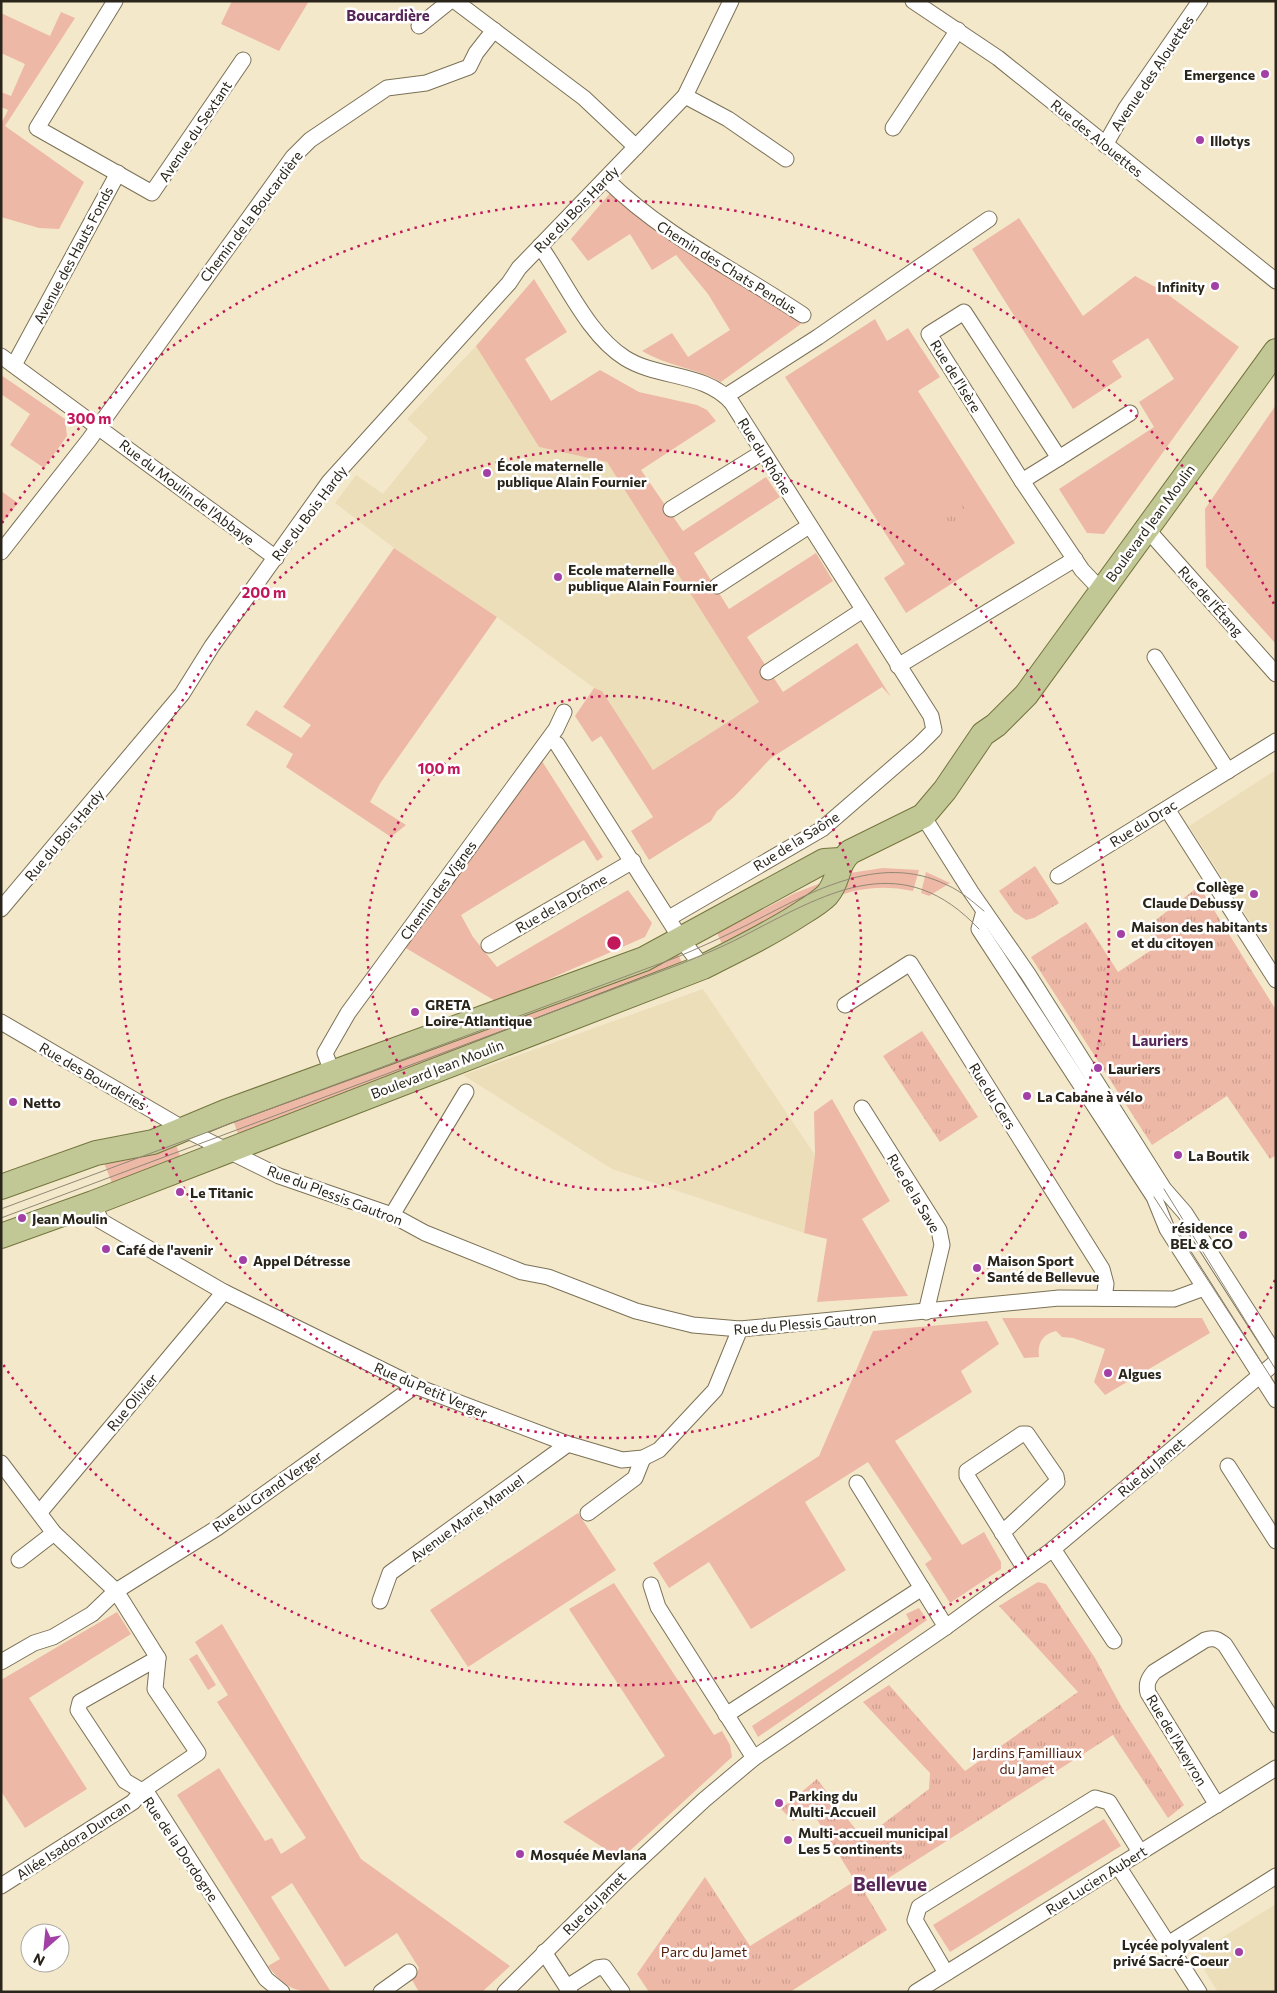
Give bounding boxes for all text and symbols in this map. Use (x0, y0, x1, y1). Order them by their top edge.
district label: Boucardière (346, 6, 430, 24)
street label: Avenue des Alouettes (1107, 12, 1197, 134)
place label: Emergence (1184, 66, 1255, 83)
marker: Emergence (1259, 68, 1271, 80)
street label: Avenue du Sextant (155, 77, 235, 185)
street label: Rue des Alouettes (1048, 96, 1146, 180)
place label: Illotys (1210, 132, 1251, 149)
marker: Illotys (1194, 134, 1206, 146)
street label: Chemin de la Boucardière (196, 147, 306, 285)
street label: Rue du Bois Hardy (530, 162, 622, 256)
street label: Avenue des Hauts Fonds (30, 184, 116, 326)
street label: Chemin des Chats Pendus (654, 217, 800, 317)
place label: Infinity (1157, 278, 1205, 295)
marker: Infinity (1209, 280, 1221, 292)
street label: Rue de l'Isère (927, 337, 985, 415)
text: 300 m (67, 409, 111, 427)
street label: Rue du Rhône (735, 415, 795, 497)
street label: Rue du Moulin de l'Abbaye (116, 436, 258, 548)
place label: École maternelle publique Alain Fournier (497, 457, 647, 490)
street label: Boulevard Jean Moulin (1102, 461, 1198, 585)
street label: Rue du Bois Hardy (268, 462, 350, 564)
marker: École maternelle publique Alain Fournier (481, 467, 493, 479)
place label: Ecole maternelle publique Alain Fournier (568, 561, 718, 594)
street label: Rue de l'Étang (1175, 562, 1247, 640)
marker: Ecole maternelle publique Alain Fournier (552, 571, 564, 583)
text: 200 m (242, 583, 286, 601)
text: 100 m (418, 759, 460, 777)
street label: Rue du Bois Hardy (21, 786, 107, 884)
street label: Rue du Drac (1106, 796, 1180, 850)
street label: Rue de la Saône (750, 808, 842, 874)
street label: Chemin des Vignes (396, 837, 480, 943)
street label: Rue de la Drôme (512, 870, 610, 936)
place label: Collège Claude Debussy (1143, 878, 1244, 911)
marker: Collège Claude Debussy (1248, 888, 1260, 900)
place label: Maison des habitants et du citoyen (1131, 918, 1268, 951)
marker: Maison des habitants et du citoyen (1115, 928, 1127, 940)
centre of rings (605, 934, 623, 952)
place label: GRETA Loire-Atlantique (425, 996, 532, 1029)
marker: GRETA Loire-Atlantique (409, 1006, 421, 1018)
district label: Lauriers (1132, 1031, 1188, 1049)
street label: Boulevard Jean Moulin (368, 1036, 506, 1102)
street label: Rue des Bourderies (36, 1038, 150, 1114)
street label: Rue du Gers (966, 1060, 1020, 1132)
place label: Lauriers (1108, 1060, 1161, 1077)
marker: Lauriers (1092, 1062, 1104, 1074)
place label: La Cabane à vélo (1037, 1088, 1143, 1105)
marker: La Cabane à vélo (1021, 1090, 1033, 1102)
place label: Netto (23, 1094, 61, 1111)
marker: Netto (7, 1096, 19, 1108)
place label: La Boutik (1188, 1147, 1250, 1164)
marker: La Boutik (1172, 1149, 1184, 1161)
street label: Rue de la Save (884, 1151, 944, 1235)
street label: Rue du Plessis Gautron (265, 1161, 405, 1229)
place label: Le Titanic (190, 1184, 253, 1201)
marker: Le Titanic (174, 1186, 186, 1198)
place label: Jean Moulin (32, 1210, 108, 1227)
marker: Jean Moulin (16, 1212, 28, 1224)
place label: résidence BEL & CO (1170, 1219, 1233, 1252)
marker: résidence BEL & CO (1237, 1229, 1249, 1241)
place label: Café de l'avenir (116, 1241, 214, 1258)
marker: Café de l'avenir (100, 1243, 112, 1255)
place label: Appel Détresse (253, 1252, 350, 1269)
place label: Maison Sport Santé de Bellevue (987, 1252, 1099, 1285)
marker: Appel Détresse (237, 1254, 249, 1266)
marker: Maison Sport Santé de Bellevue (971, 1262, 983, 1274)
street label: Rue du Plessis Gautron (733, 1308, 877, 1338)
street label: Rue du Petit Verger (372, 1358, 491, 1422)
place label: Algues (1118, 1365, 1162, 1382)
marker: Algues (1102, 1367, 1114, 1379)
street label: Rue Olivier (103, 1370, 161, 1434)
street label: Rue du Jamet (1114, 1434, 1188, 1500)
street label: Rue du Grand Verger (209, 1447, 325, 1535)
street label: Avenue Marie Manuel (407, 1471, 527, 1565)
street label: Rue de l'Aveyron (1143, 1691, 1211, 1789)
park label: Jardins Familliaux du Jamet (972, 1744, 1082, 1777)
place label: Parking du Multi-Accueil (789, 1787, 876, 1820)
street label: Rue de la Dordogne (140, 1794, 222, 1904)
street label: Allée Isadora Duncan (13, 1797, 133, 1883)
marker: Parking du Multi-Accueil (773, 1797, 785, 1809)
place label: Multi-accueil municipal Les 5 continents (798, 1824, 948, 1857)
marker: Multi-accueil municipal Les 5 continents (782, 1834, 794, 1846)
street label: Rue Lucien Aubert (1042, 1842, 1150, 1918)
place label: Mosquée Mevlana (530, 1846, 647, 1863)
marker: Mosquée Mevlana (514, 1848, 526, 1860)
street label: Rue du Jamet (559, 1868, 629, 1938)
district label: Bellevue (853, 1872, 927, 1895)
north arrow (20, 1923, 70, 1973)
place label: Lycée polyvalent privé Sacré-Coeur (1113, 1936, 1229, 1969)
park label: Parc du Jamet (661, 1943, 747, 1960)
marker: Lycée polyvalent privé Sacré-Coeur (1233, 1946, 1245, 1958)
text: N (30, 1950, 47, 1970)

